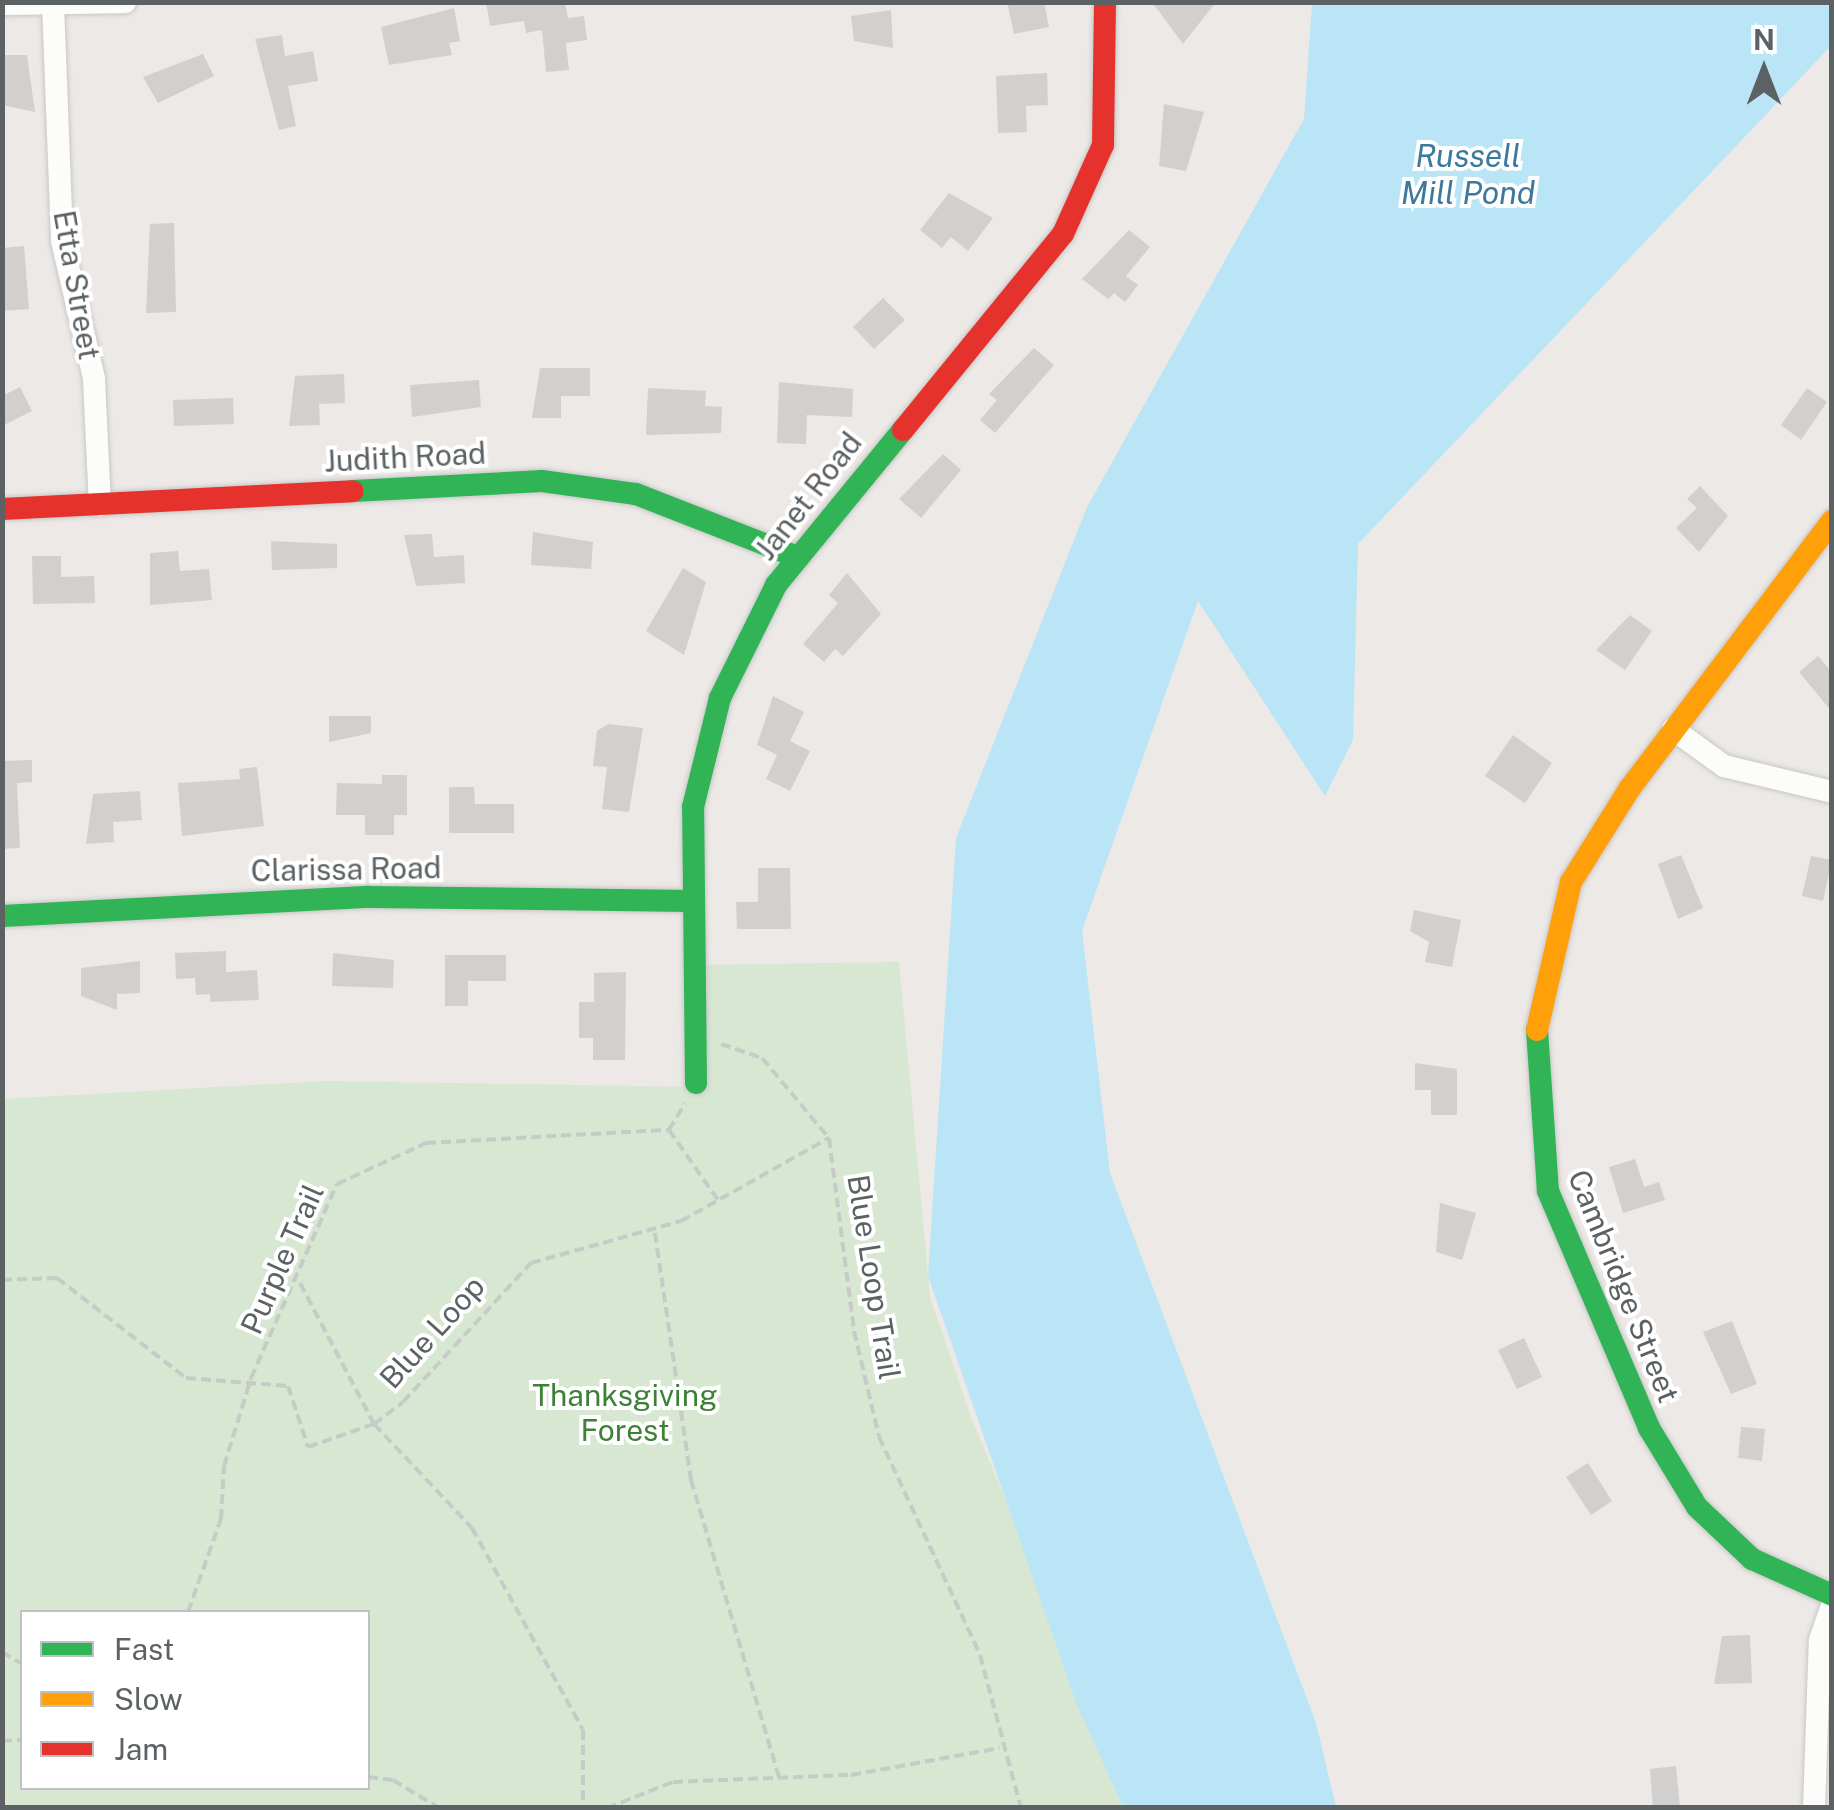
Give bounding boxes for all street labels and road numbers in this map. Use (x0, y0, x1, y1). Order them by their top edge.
street label: Etta Street (46, 208, 108, 362)
street label: Janet Road (747, 425, 869, 567)
street label: Judith Road (323, 435, 487, 479)
street label: Clarissa Road (250, 849, 442, 889)
street label: Cambridge Street (1561, 1164, 1687, 1408)
street label: Blue Loop Trail (840, 1172, 908, 1382)
street label: Purple Trail (233, 1179, 331, 1339)
street label: Blue Loop (372, 1268, 492, 1396)

